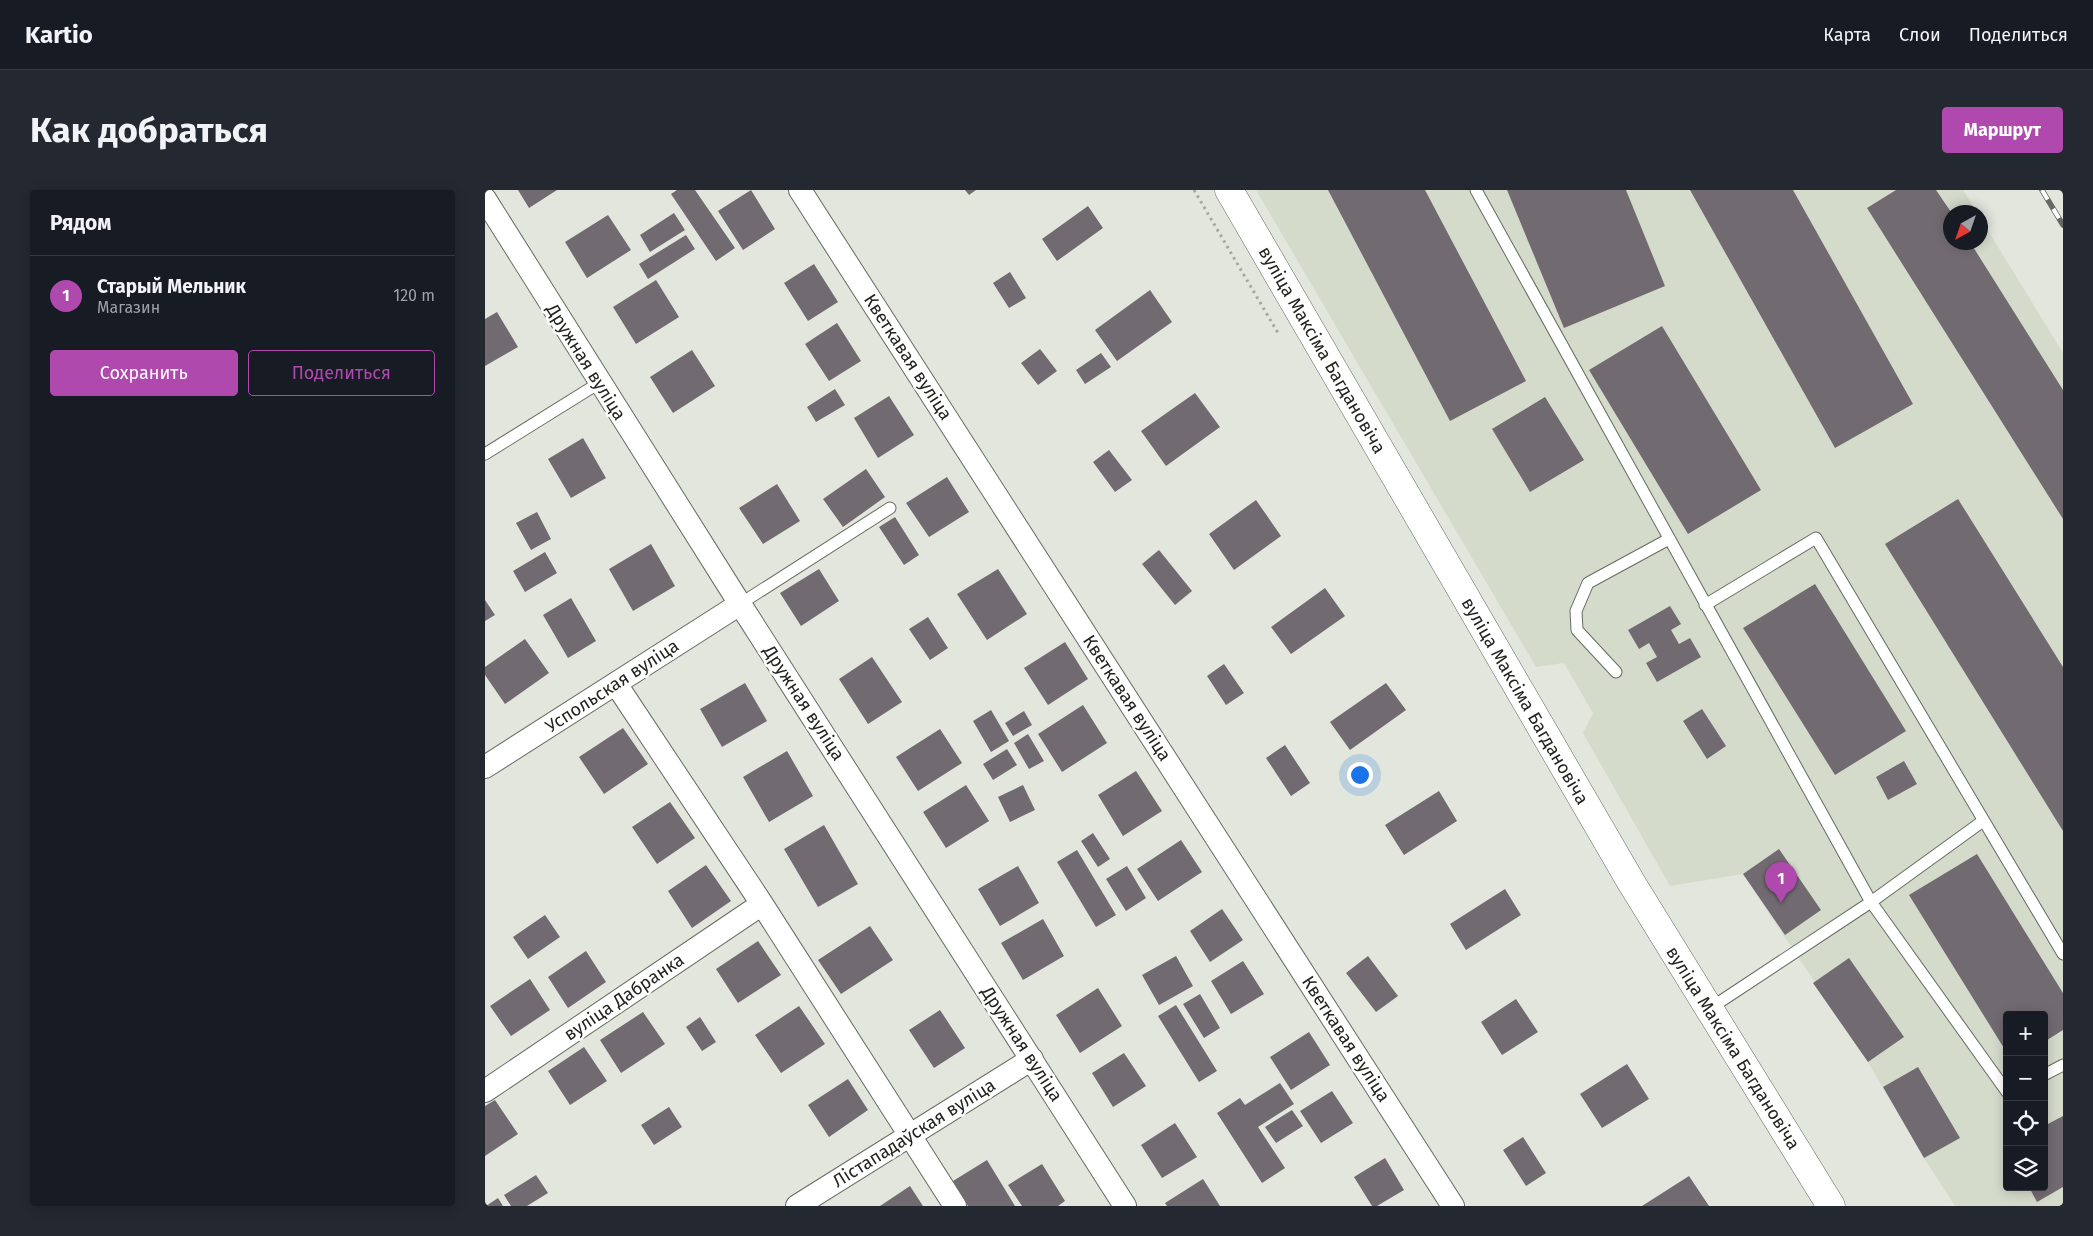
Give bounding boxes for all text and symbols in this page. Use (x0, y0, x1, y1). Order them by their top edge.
text: Kartio (25, 21, 93, 49)
text: Карта (1823, 24, 1871, 46)
text: Слои (1899, 24, 1941, 46)
text: Поделиться (1969, 24, 2068, 46)
button: Маршрут (1942, 107, 2063, 153)
text: Как добраться (30, 109, 268, 151)
north arrow (1943, 205, 1988, 250)
text: Рядом (50, 210, 111, 236)
street label: вуліца Максіма Багдановіча (1254, 243, 1390, 457)
text: Старый Мельник (97, 275, 246, 298)
text: 1 (62, 286, 70, 305)
text: 120 m (393, 286, 435, 305)
street label: Кветкавая вуліца (859, 290, 957, 424)
text: Магазин (97, 298, 160, 317)
street label: Дружная вуліца (541, 299, 631, 424)
button: Сохранить (50, 350, 238, 396)
button: Поделиться (248, 350, 435, 396)
street label: вуліца Максіма Багдановіча (1457, 594, 1593, 808)
street label: Кветкавая вуліца (1078, 631, 1176, 765)
street label: Успольская вуліца (541, 635, 683, 737)
street label: Дружная вуліца (758, 640, 849, 765)
your location (1347, 762, 1373, 788)
pin: 1 (1765, 862, 1797, 903)
street label: вуліца Максіма Багдановіча (1661, 942, 1805, 1154)
street label: вуліца Дабранка (560, 949, 688, 1045)
street label: Кветкавая вуліца (1297, 972, 1395, 1106)
street label: Дружная вуліца (976, 981, 1067, 1106)
map controls (2003, 1011, 2048, 1191)
button: + (2003, 1011, 2048, 1056)
button: − (2003, 1056, 2048, 1101)
street label: Лістападаўская вуліца (828, 1074, 1000, 1192)
button: locate (2003, 1101, 2048, 1146)
button: layers (2003, 1146, 2048, 1191)

